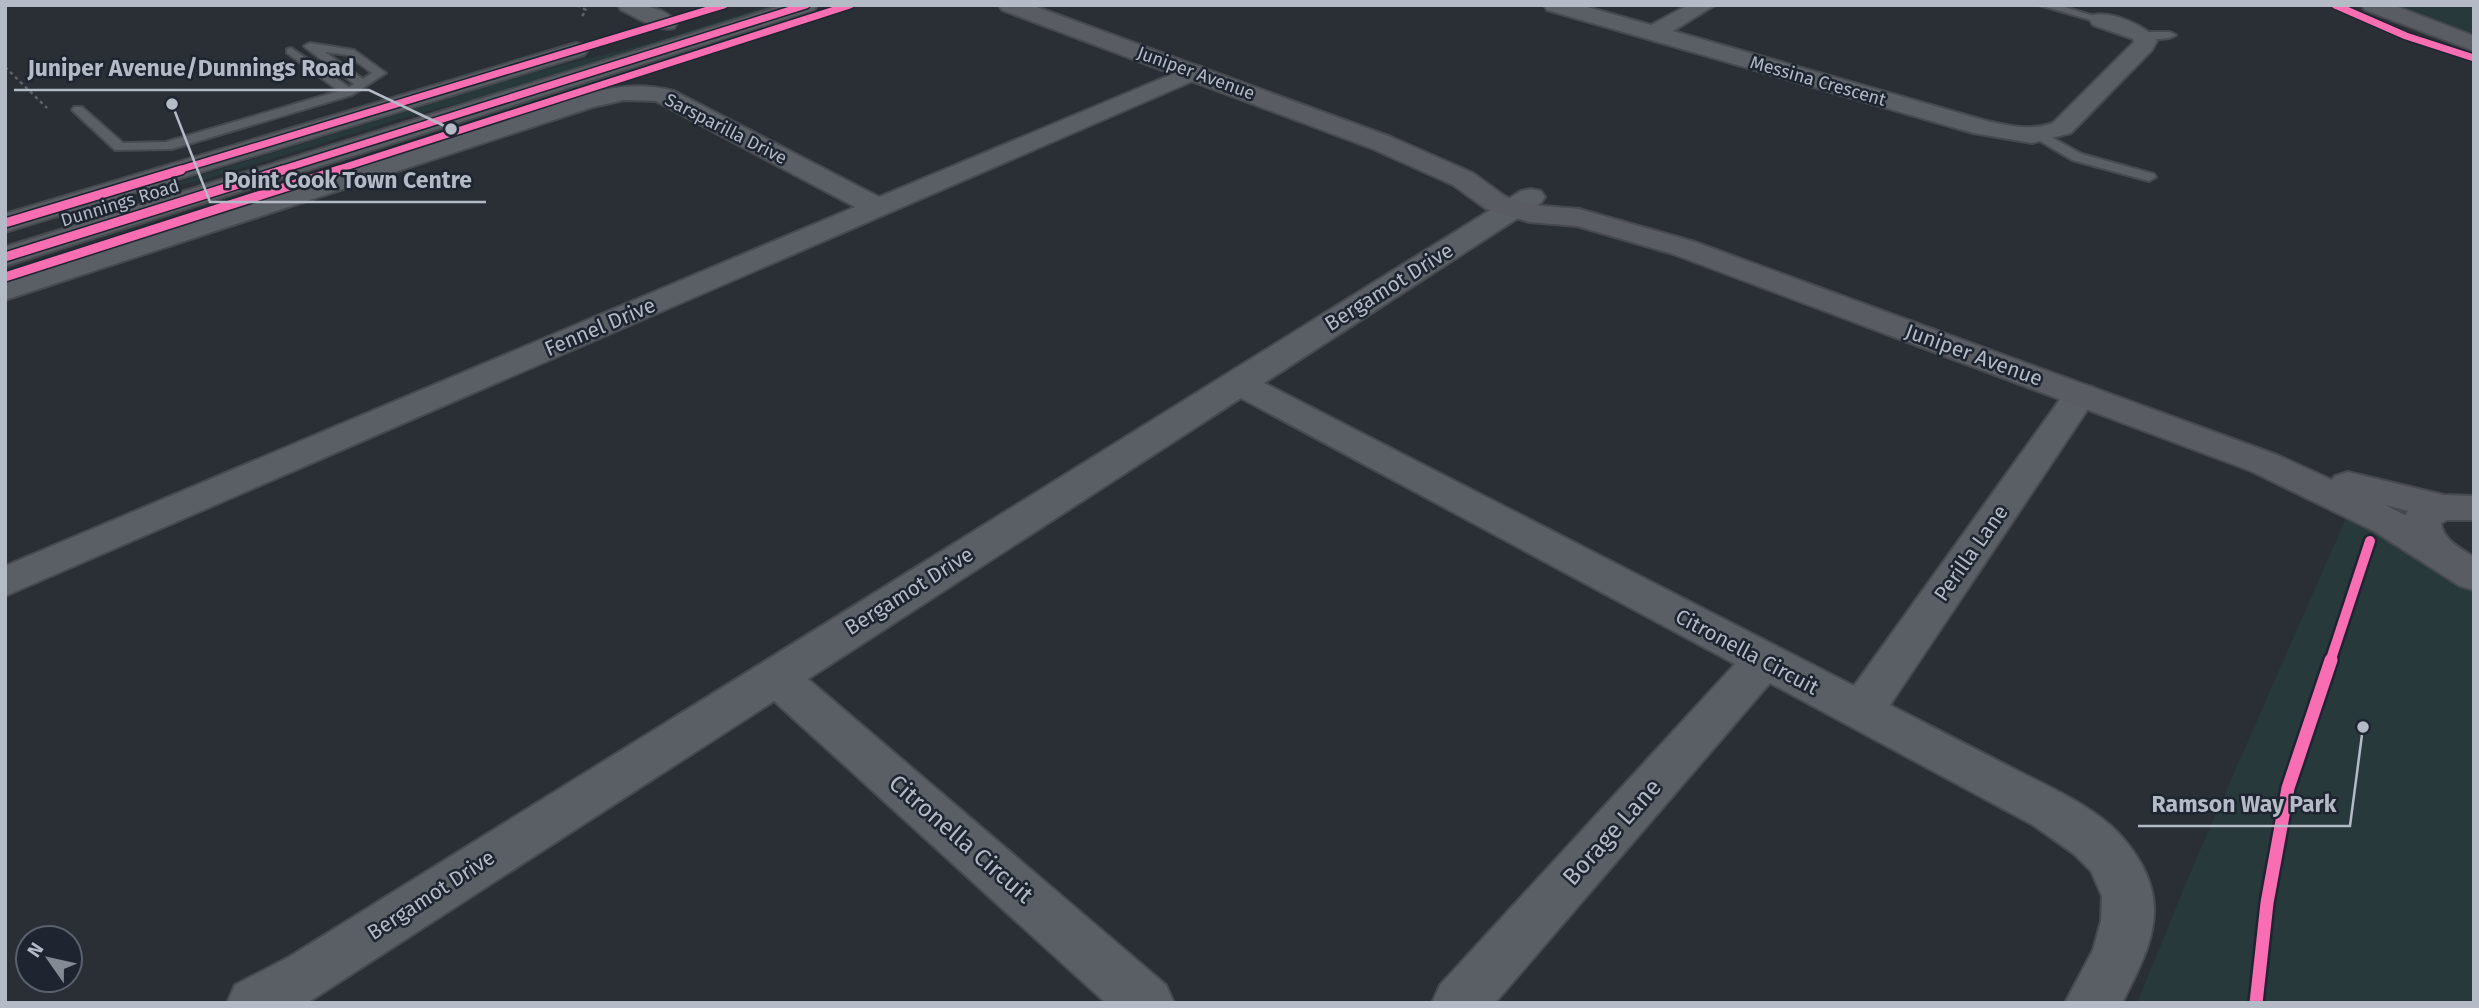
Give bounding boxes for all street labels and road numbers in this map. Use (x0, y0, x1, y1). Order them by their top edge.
street label: Juniper Avenue (1134, 42, 1258, 104)
street label: Messina Crescent (1748, 51, 1889, 111)
street label: Sarsparilla Drive (661, 89, 791, 169)
street label: Dunnings Road (58, 175, 182, 231)
street label: Bergamot Drive (1320, 237, 1458, 337)
street label: Fennel Drive (541, 292, 659, 362)
street label: Juniper Avenue (1902, 318, 2046, 392)
street label: Perilla Lane (1928, 500, 2014, 606)
street label: Bergamot Drive (840, 541, 978, 641)
street label: Citronella Circuit (1671, 603, 1824, 701)
street label: Citronella Circuit (883, 769, 1039, 909)
street label: Borage Lane (1557, 773, 1667, 891)
street label: Bergamot Drive (362, 844, 500, 946)

